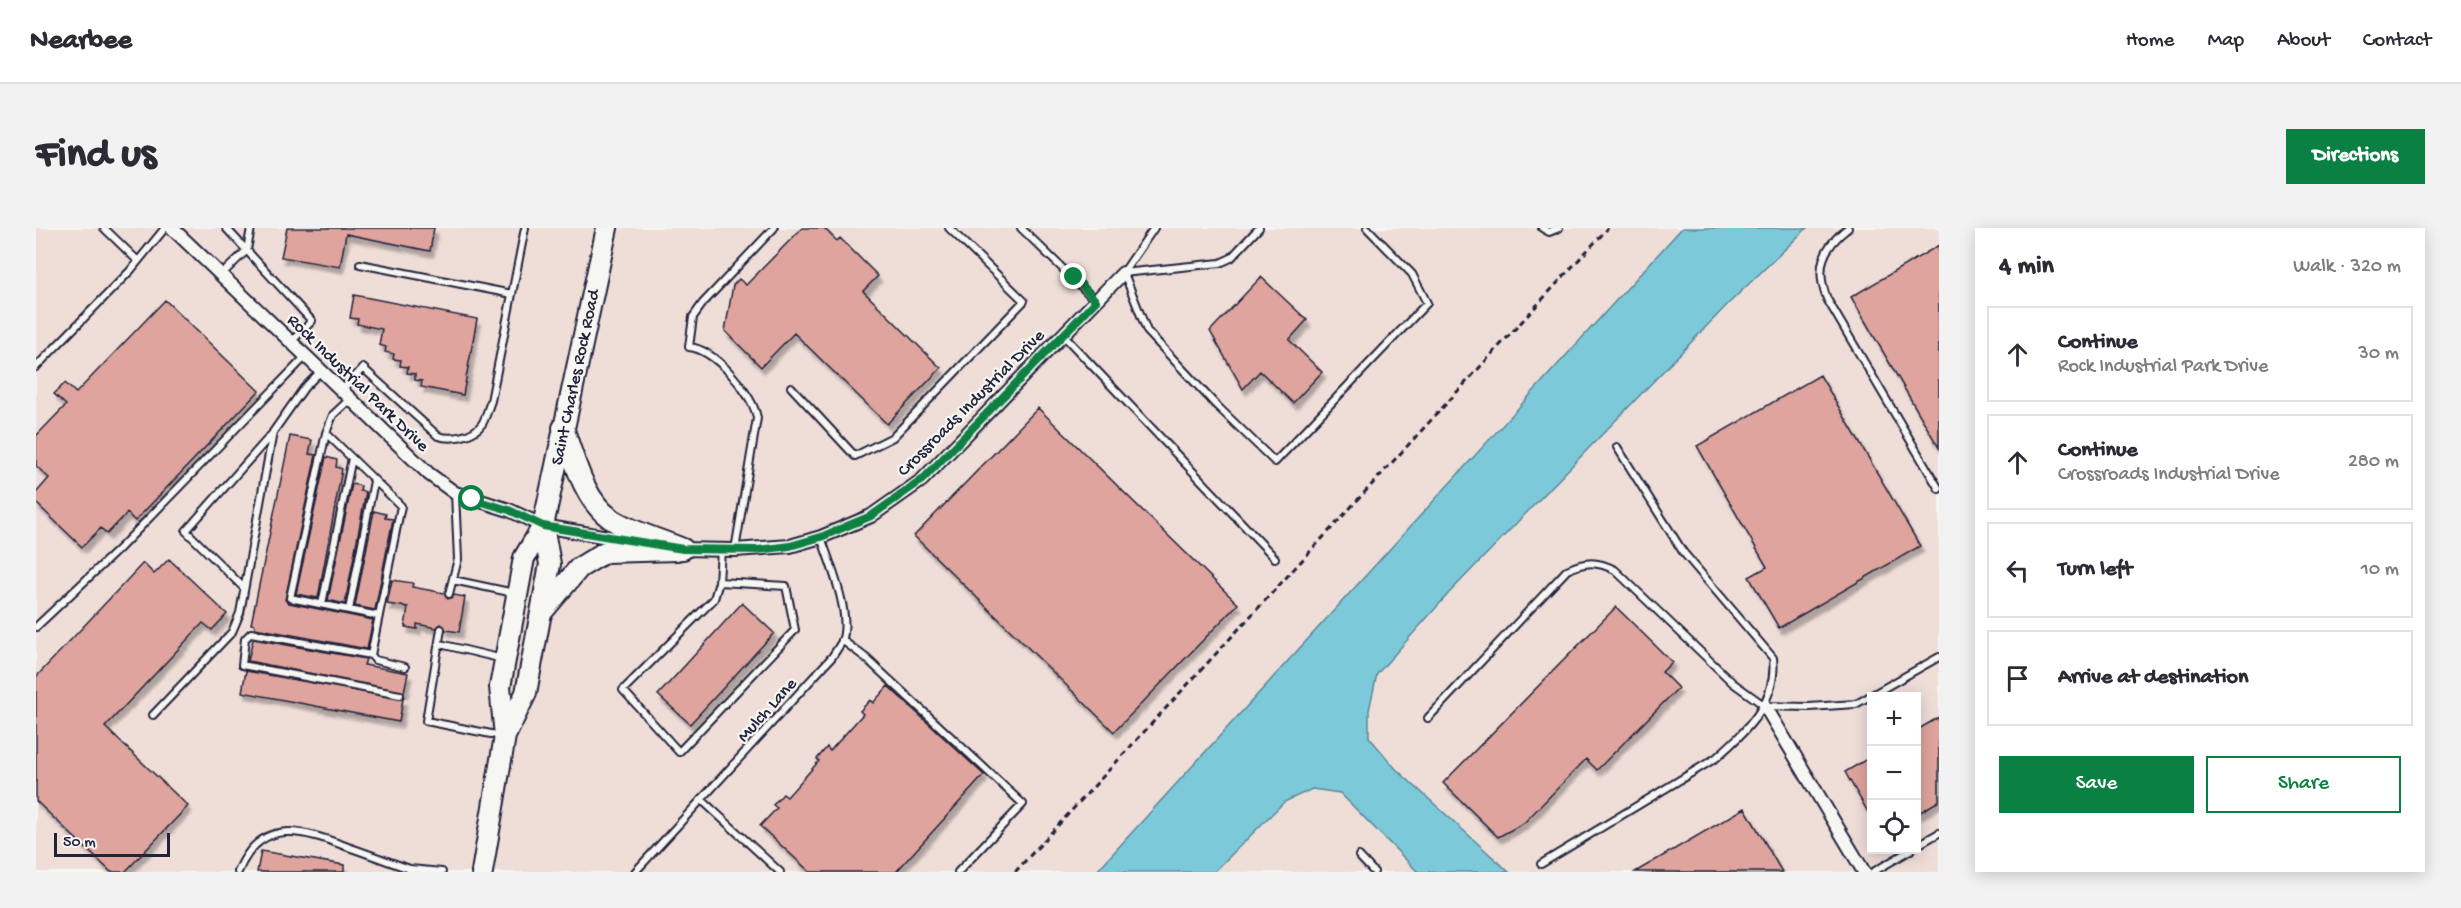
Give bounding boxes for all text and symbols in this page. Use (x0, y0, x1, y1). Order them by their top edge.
text: Nearbee (30, 25, 132, 58)
text: Home (2126, 29, 2174, 54)
text: Map (2207, 29, 2244, 54)
text: About (2277, 29, 2330, 54)
text: Contact (2363, 29, 2431, 54)
button: Directions (2286, 129, 2425, 184)
text: Find us (36, 132, 156, 181)
text: 4 min (1999, 252, 2054, 283)
text: Walk · 320 m (2293, 256, 2401, 279)
route end (1060, 263, 1086, 289)
street label: Saint Charles Rock Road (548, 286, 606, 467)
street label: Rock Industrial Park Drive (282, 310, 433, 458)
street label: Crossroads Industrial Drive (894, 325, 1050, 482)
text: Continue (2058, 330, 2138, 356)
icon: ahead (2001, 338, 2034, 371)
text: 30 m (2358, 343, 2399, 366)
text: Rock Industrial Park Drive (2058, 356, 2268, 379)
text: Continue (2058, 438, 2138, 464)
icon: ahead (2001, 446, 2034, 479)
text: 280 m (2348, 451, 2399, 474)
text: Crossroads Industrial Drive (2058, 464, 2280, 487)
route start (458, 485, 484, 511)
icon: left (2001, 554, 2034, 587)
text: Turn left (2058, 557, 2132, 583)
text: 10 m (2361, 559, 2399, 582)
icon: arrive (2001, 662, 2034, 695)
text: Arrive at destination (2058, 665, 2248, 691)
street label: Mulch Lane (733, 674, 803, 747)
map controls (1867, 692, 1921, 854)
button: + (1867, 692, 1921, 746)
button: − (1867, 746, 1921, 800)
button: Save (1999, 756, 2194, 813)
button: Share (2206, 756, 2401, 813)
button: locate (1867, 800, 1921, 854)
scale bar (54, 830, 170, 858)
text: 50 m (63, 834, 96, 853)

